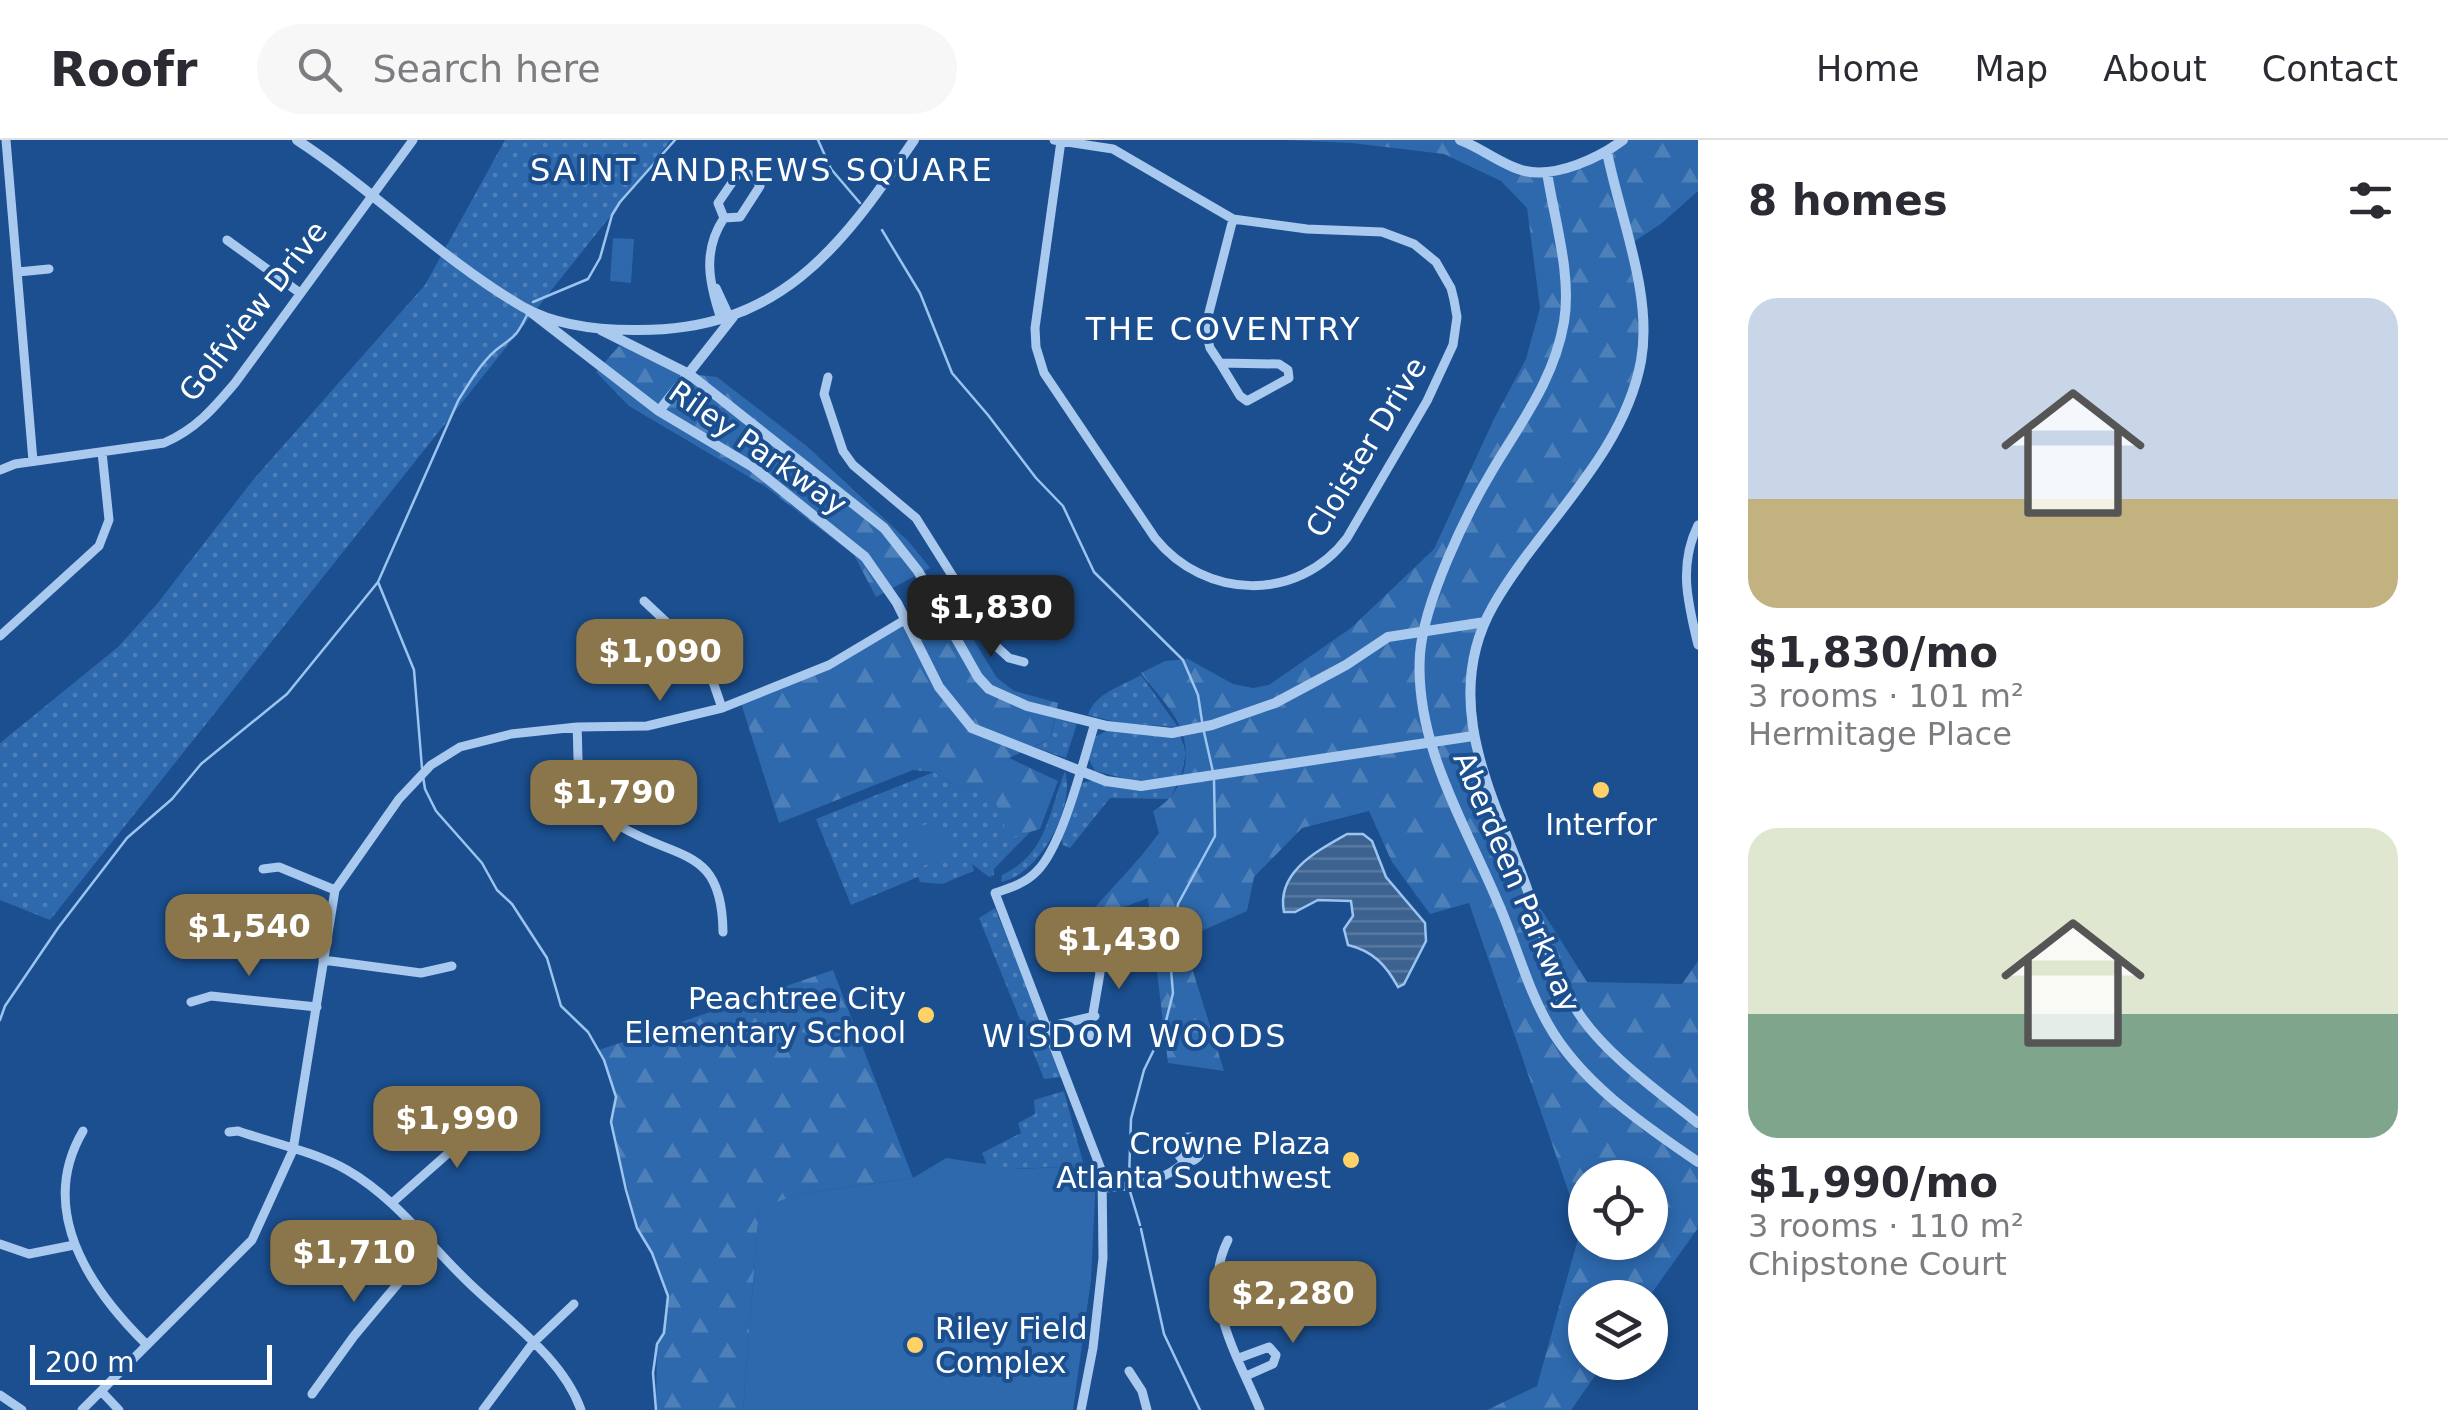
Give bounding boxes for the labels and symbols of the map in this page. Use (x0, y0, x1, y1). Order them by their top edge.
district label: SAINT ANDREWS SQUARE (530, 151, 994, 189)
street label: Golfview Drive (172, 214, 334, 408)
district label: THE COVENTRY (1085, 310, 1362, 348)
street label: Cloister Drive (1299, 351, 1433, 543)
street label: Riley Parkway (662, 374, 854, 522)
pin: $1,830 (910, 575, 1072, 660)
pin: $1,090 (579, 619, 741, 704)
street label: Aberdeen Parkway (1446, 746, 1588, 1018)
pin: $1,790 (533, 760, 695, 845)
marker: Interfor (1590, 779, 1612, 801)
place label: Interfor (1545, 807, 1657, 842)
pin: $1,540 (168, 894, 330, 979)
pin: $1,430 (1038, 907, 1200, 992)
place label: Peachtree City Elementary School (624, 981, 906, 1050)
marker: Peachtree City Elementary School (915, 1004, 937, 1026)
district label: WISDOM WOODS (982, 1017, 1288, 1055)
pin: $1,990 (376, 1086, 538, 1171)
place label: Crowne Plaza Atlanta Southwest (1056, 1126, 1331, 1195)
marker: Crowne Plaza Atlanta Southwest (1340, 1149, 1362, 1171)
pin: $1,710 (273, 1220, 435, 1305)
pin: $2,280 (1212, 1261, 1374, 1346)
place label: Riley Field Complex (935, 1311, 1088, 1380)
marker: Riley Field Complex (904, 1334, 926, 1356)
scale bar (30, 1340, 272, 1384)

